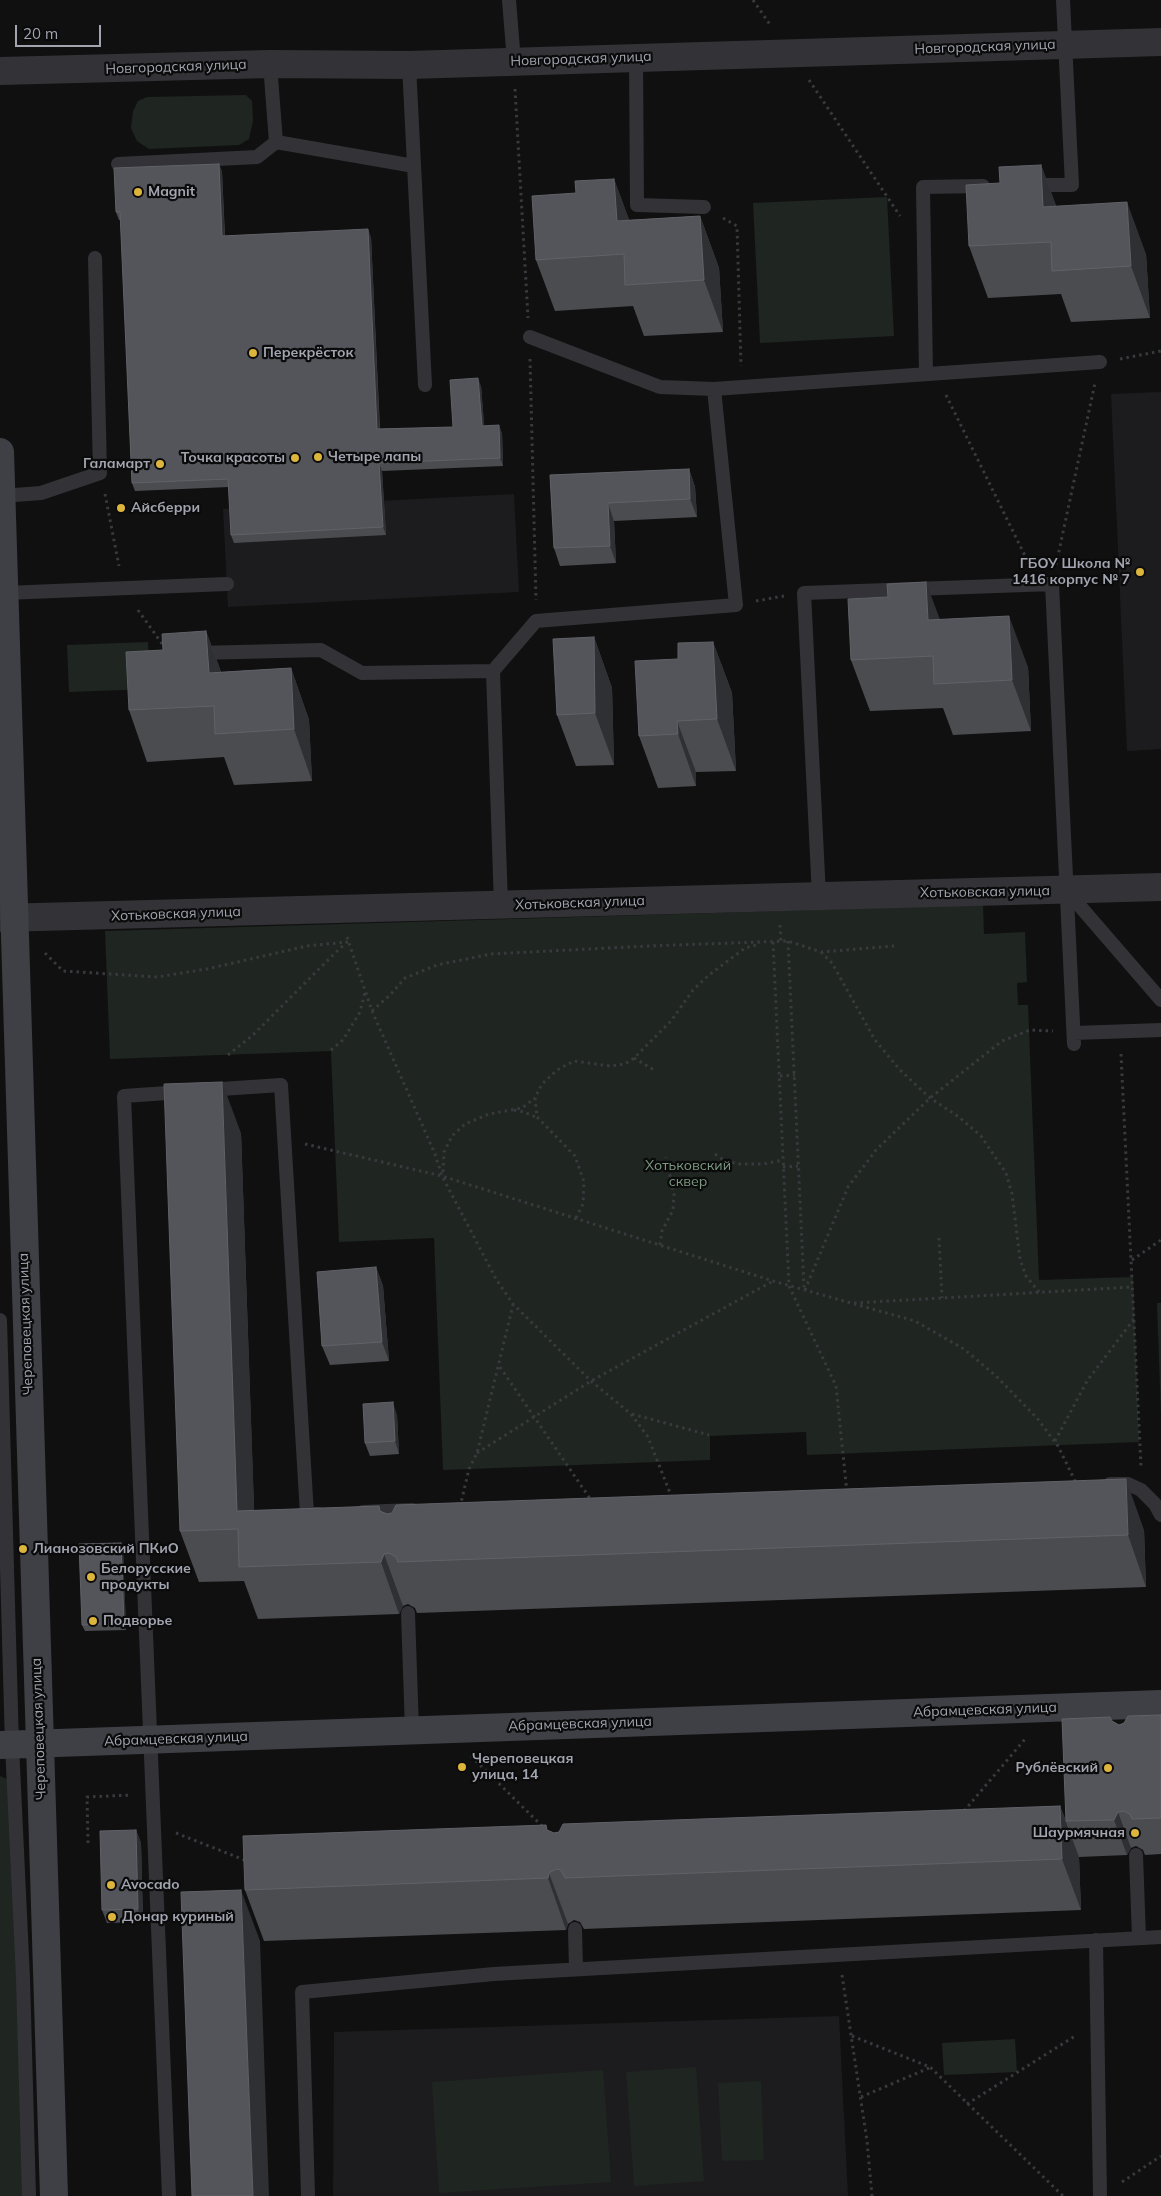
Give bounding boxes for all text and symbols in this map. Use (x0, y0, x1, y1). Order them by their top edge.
scale bar (18, 15, 104, 47)
text: 20 m (23, 24, 58, 43)
street label: Новгородская улица (914, 36, 1056, 58)
street label: Новгородская улица (510, 48, 652, 70)
street label: Новгородская улица (105, 56, 247, 78)
place label: Magnit (148, 184, 195, 200)
marker: Magnit (132, 186, 144, 198)
place label: Перекрёсток (263, 345, 354, 361)
marker: Перекрёсток (247, 347, 259, 359)
place label: Четыре лапы (328, 449, 421, 465)
place label: Точка красоты (181, 450, 285, 466)
marker: Четыре лапы (312, 451, 324, 463)
marker: Точка красоты (289, 452, 301, 464)
place label: Галамарт (83, 456, 150, 472)
marker: Галамарт (154, 458, 166, 470)
place label: Айсберри (131, 500, 200, 516)
marker: Айсберри (115, 502, 127, 514)
place label: ГБОУ Школа № 1416 корпус № 7 (1012, 556, 1130, 588)
marker: ГБОУ Школа № 1416 корпус № 7 (1134, 566, 1146, 578)
street label: Хотьковская улица (920, 882, 1050, 902)
street label: Хотьковская улица (515, 892, 645, 914)
street label: Хотьковская улица (111, 903, 241, 925)
park label: Хотьковский сквер (645, 1158, 731, 1190)
street label: Череповецкая улица (15, 1252, 37, 1396)
place label: Лианозовский ПКиО (33, 1541, 179, 1557)
marker: Лианозовский ПКиО (17, 1543, 29, 1555)
place label: Белорусские продукты (101, 1561, 191, 1594)
marker: Белорусские продукты (85, 1571, 97, 1583)
place label: Подворье (103, 1613, 172, 1629)
marker: Подворье (87, 1615, 99, 1627)
street label: Череповецкая улица (28, 1657, 50, 1801)
street label: Абрамцевская улица (913, 1699, 1057, 1721)
street label: Абрамцевская улица (508, 1713, 652, 1735)
street label: Абрамцевская улица (104, 1728, 248, 1750)
place label: Череповецкая улица, 14 (472, 1751, 573, 1784)
place label: Рублёвский (1016, 1760, 1098, 1776)
marker: Череповецкая улица, 14 (456, 1761, 468, 1773)
marker: Рублёвский (1102, 1762, 1114, 1774)
place label: Шаурмячная (1033, 1825, 1125, 1841)
marker: Шаурмячная (1129, 1827, 1141, 1839)
place label: Avocado (121, 1877, 180, 1893)
marker: Avocado (105, 1879, 117, 1891)
place label: Донар куриный (122, 1909, 234, 1925)
marker: Донар куриный (106, 1911, 118, 1923)

